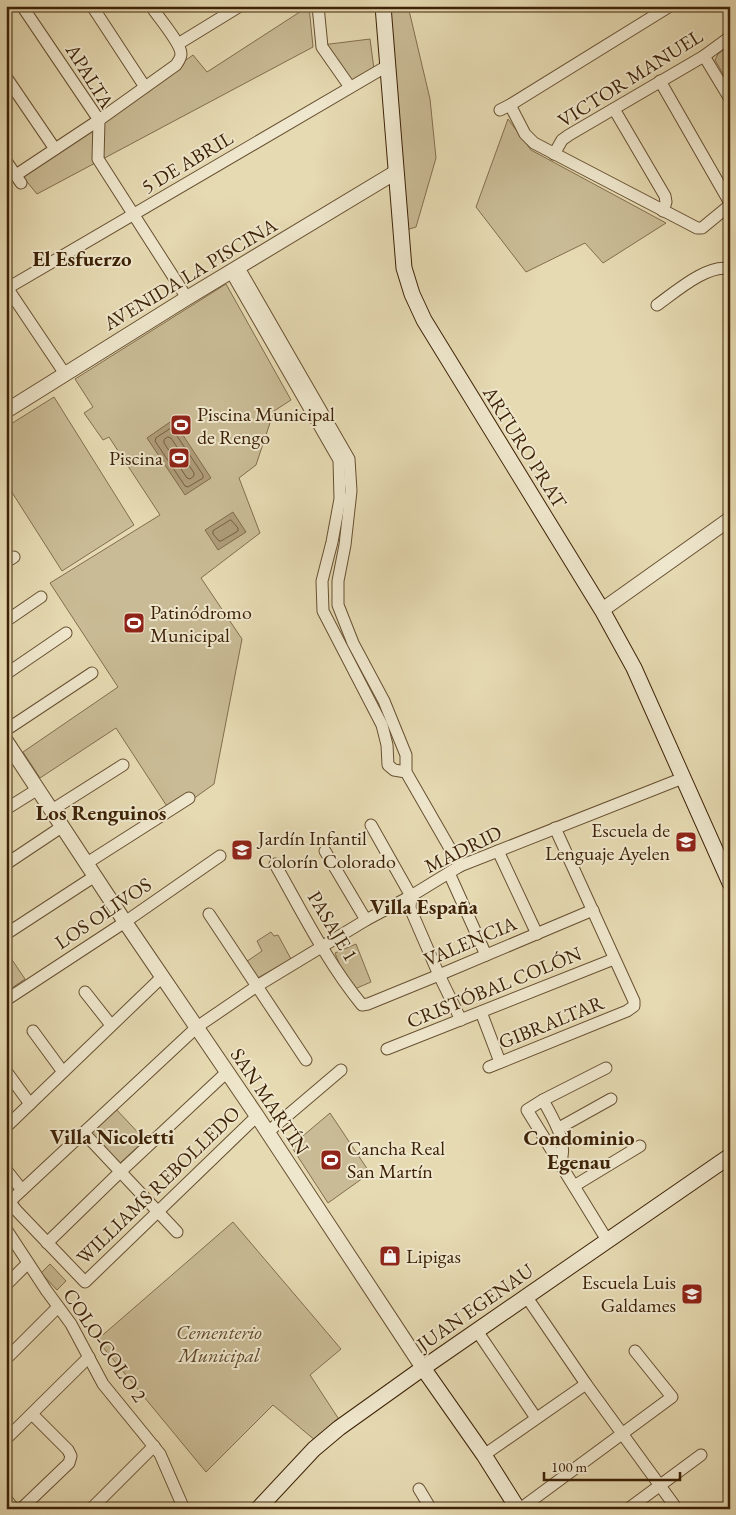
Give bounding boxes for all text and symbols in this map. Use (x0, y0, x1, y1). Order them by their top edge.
street label: VICTOR MANUEL (553, 23, 708, 133)
street label: APALTA (59, 38, 120, 113)
street label: 5 DE ABRIL (136, 124, 238, 199)
street label: AVENIDA LA PISCINA (98, 212, 282, 337)
district label: El Esfuerzo (33, 245, 132, 272)
street label: ARTURO PRAT (477, 380, 573, 513)
place label: Piscina Municipal de Rengo (197, 401, 335, 450)
sports icon: Piscina Municipal de Rengo (169, 413, 193, 437)
place label: Piscina (109, 445, 163, 471)
sports icon: Piscina (167, 446, 191, 470)
place label: Patinódromo Municipal (150, 599, 252, 648)
sports icon: Patinódromo Municipal (122, 611, 146, 635)
district label: Los Renguinos (36, 799, 166, 826)
place label: Escuela de Lenguaje Ayelen (545, 817, 670, 866)
street label: MADRID (420, 819, 506, 879)
place label: Jardín Infantil Colorín Colorado (256, 825, 396, 874)
school or university icon: Escuela de Lenguaje Ayelen (674, 830, 698, 854)
school or university icon: Jardín Infantil Colorín Colorado (230, 838, 254, 862)
street label: LOS OLIVOS (50, 871, 156, 955)
street label: PASAJE 1 (302, 886, 364, 966)
district label: Villa España (370, 893, 479, 920)
street label: VALENCIA (420, 910, 520, 972)
street label: CRISTÓBAL COLÓN (403, 940, 585, 1034)
street label: GIBRALTAR (495, 989, 608, 1055)
street label: SAN MARTÍN (225, 1043, 315, 1159)
street label: WILLIAMS REBOLLEDO (71, 1100, 245, 1270)
district label: Villa Nicoletti (50, 1123, 174, 1150)
district label: Condominio Egenau (524, 1124, 635, 1175)
place label: Cancha Real San Martín (347, 1135, 445, 1184)
sports icon: Cancha Real San Martín (319, 1148, 343, 1172)
place label: Lipigas (406, 1243, 461, 1269)
shop icon: Lipigas (378, 1244, 402, 1268)
street label: JUAN EGENAU (410, 1257, 539, 1358)
place label: Escuela Luis Galdames (581, 1269, 676, 1318)
school or university icon: Escuela Luis Galdames (680, 1282, 704, 1306)
street label: COLO-COLO 2 (57, 1283, 153, 1407)
park label: Cementerio Municipal (176, 1319, 262, 1368)
scale bar (544, 1450, 680, 1482)
text: 100 m (551, 1457, 588, 1476)

